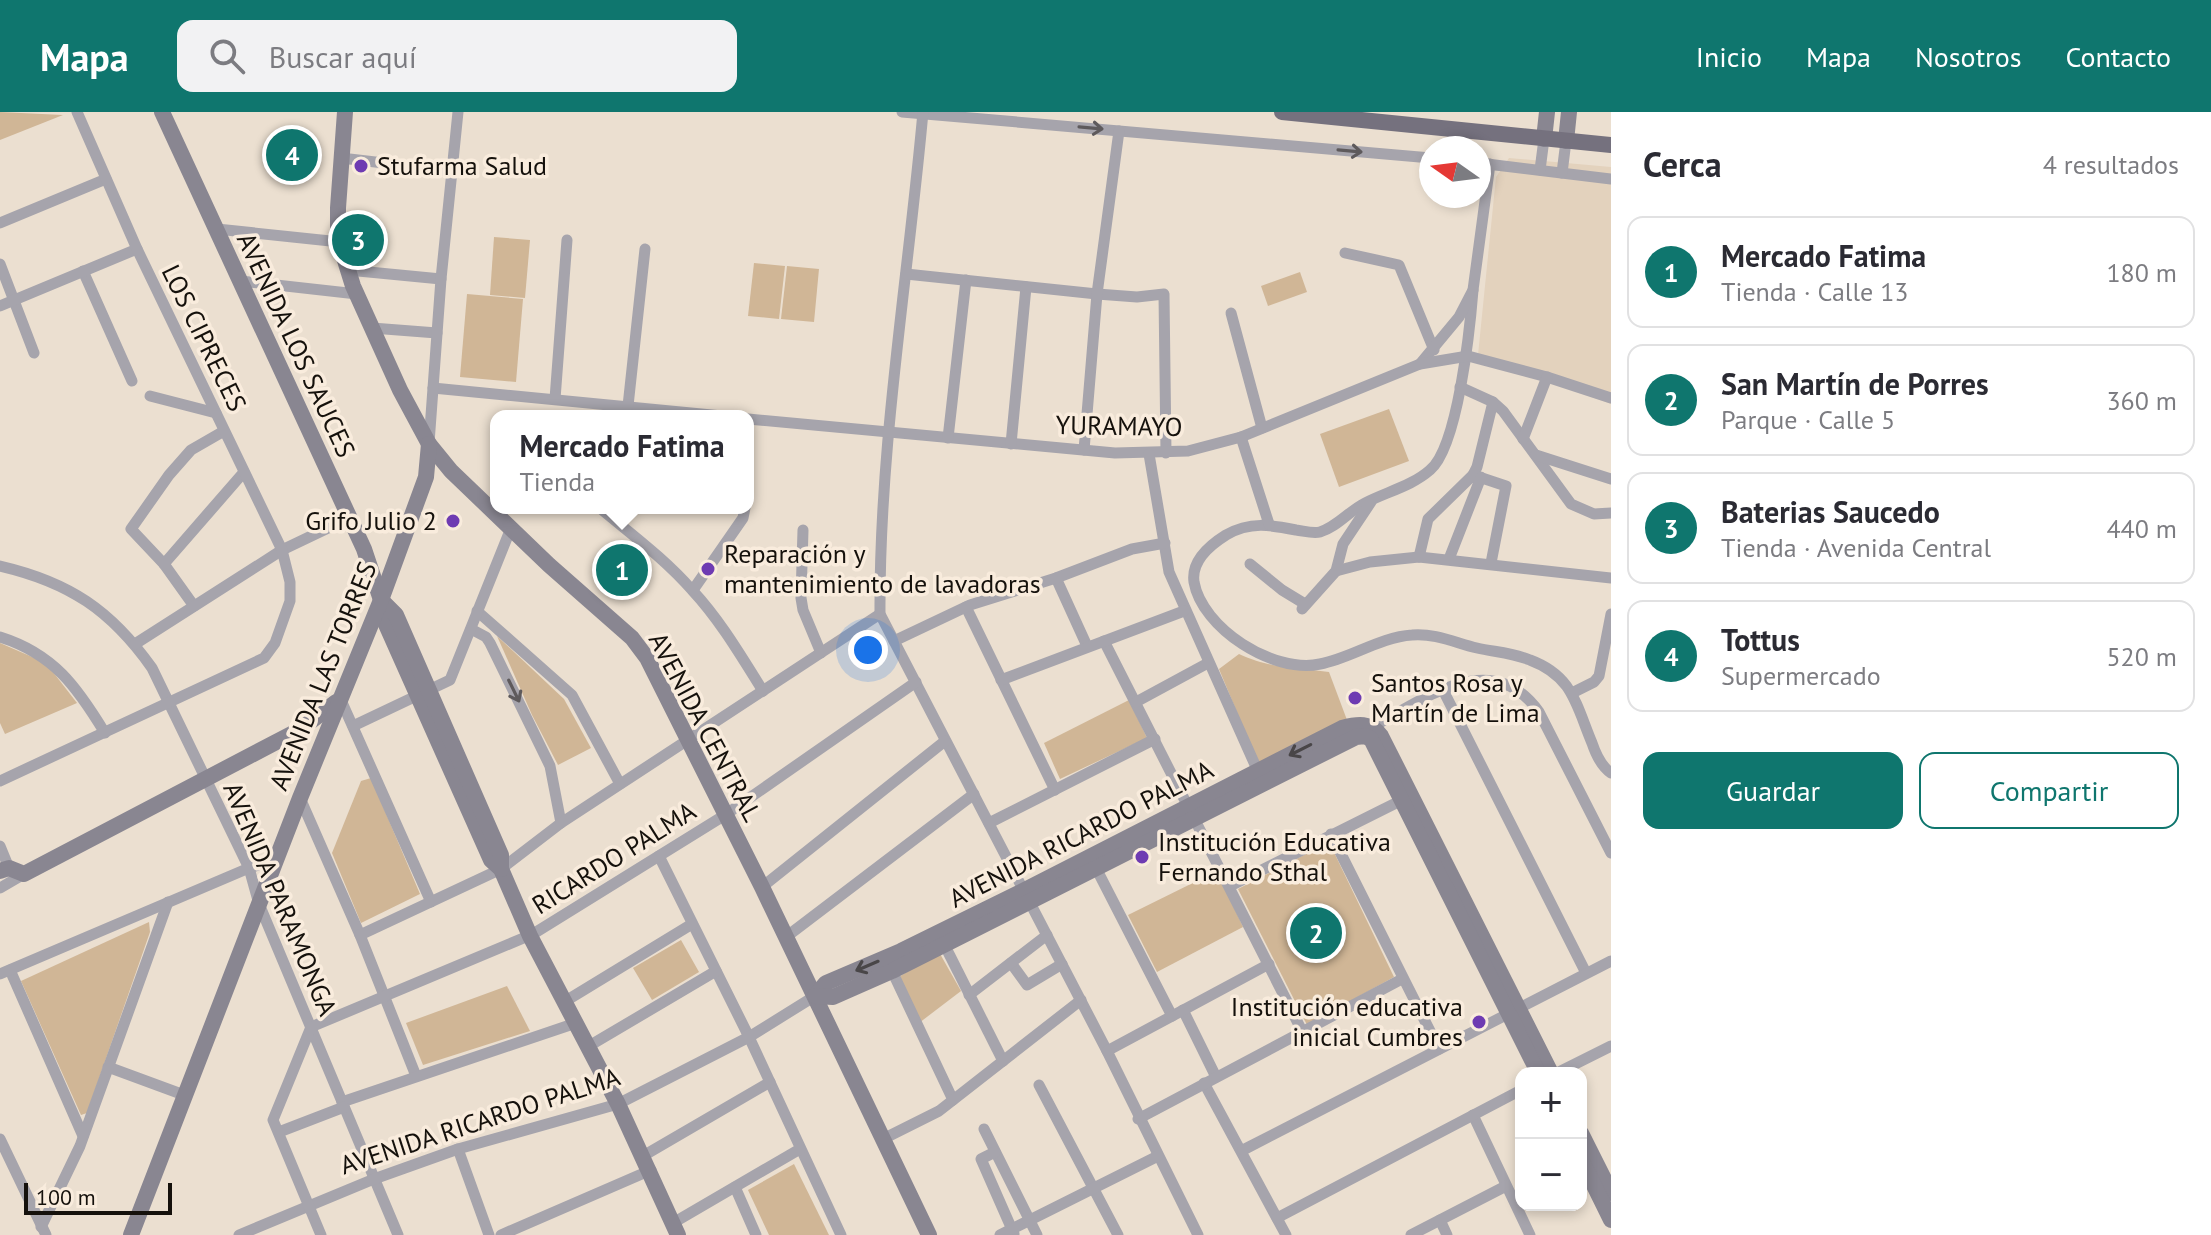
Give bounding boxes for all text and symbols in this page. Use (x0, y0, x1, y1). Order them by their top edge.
search box (177, 20, 737, 92)
text: Mapa (40, 32, 129, 81)
icon: search (205, 34, 249, 78)
text: Buscar aquí (269, 37, 417, 76)
text: Inicio (1696, 38, 1762, 75)
text: Mapa (1806, 38, 1871, 75)
text: Nosotros (1915, 38, 2021, 75)
text: Contacto (2065, 38, 2171, 75)
one-way arrow (1077, 121, 1104, 136)
pin: 4 (266, 125, 318, 185)
north arrow (1419, 136, 1491, 208)
text: Cerca (1643, 142, 1722, 186)
one-way arrow (1336, 144, 1363, 159)
text: 4 resultados (2043, 148, 2179, 181)
place label: Stufarma Salud (377, 149, 547, 182)
marker: Stufarma Salud (352, 157, 370, 175)
pin: 3 (332, 210, 384, 270)
street label: AVENIDA LOS SAUCES (230, 227, 363, 462)
text: Mercado Fatima (1721, 236, 1926, 275)
text: 1 (1664, 256, 1678, 289)
text: 180 m (2106, 256, 2177, 289)
street label: LOS CIPRECES (155, 259, 254, 417)
text: Tienda · Calle 13 (1721, 275, 1909, 308)
text: San Martín de Porres (1721, 364, 1989, 403)
text: 2 (1664, 384, 1678, 417)
text: 360 m (2106, 384, 2177, 417)
text: Parque · Calle 5 (1721, 403, 1895, 436)
street label: YURAMAYO (1055, 408, 1183, 443)
popup (490, 410, 754, 514)
text: Mercado Fatima (519, 426, 725, 465)
text: Tienda (519, 465, 595, 498)
text: Baterias Saucedo (1721, 492, 1940, 531)
place label: Grifo Julio 2 (305, 504, 437, 537)
marker: Grifo Julio 2 (444, 512, 462, 530)
text: 3 (1664, 512, 1678, 545)
text: 440 m (2106, 512, 2177, 545)
text: Tienda · Avenida Central (1721, 531, 1991, 564)
place label: Reparación y mantenimiento de lavadoras (724, 537, 1041, 600)
pin: 1 (596, 540, 648, 600)
street label: AVENIDA LAS TORRES (262, 557, 383, 795)
marker: Reparación y mantenimiento de lavadoras (699, 560, 717, 578)
text: Tottus (1721, 620, 1800, 659)
street label: AVENIDA CENTRAL (642, 627, 769, 827)
your location (848, 630, 888, 670)
text: 4 (1664, 640, 1678, 673)
text: 520 m (2106, 640, 2177, 673)
text: Supermercado (1721, 659, 1881, 692)
place label: Santos Rosa y Martín de Lima (1371, 666, 1540, 729)
one-way arrow (507, 679, 522, 702)
marker: Santos Rosa y Martín de Lima (1346, 689, 1364, 707)
one-way arrow (1288, 742, 1312, 758)
button: Guardar (1643, 752, 1903, 829)
button: Compartir (1919, 752, 2179, 829)
street label: AVENIDA RICARDO PALMA (943, 753, 1218, 915)
street label: AVENIDA PARAMONGA (216, 777, 345, 1020)
street label: RICARDO PALMA (526, 794, 702, 921)
place label: Institución Educativa Fernando Sthal (1158, 825, 1391, 888)
marker: Institución Educativa Fernando Sthal (1133, 848, 1151, 866)
pin: 2 (1290, 903, 1342, 963)
one-way arrow (855, 959, 880, 974)
place label: Institución educativa inicial Cumbres (1231, 990, 1463, 1053)
marker: Institución educativa inicial Cumbres (1470, 1013, 1488, 1031)
street label: AVENIDA RICARDO PALMA (336, 1060, 624, 1181)
map controls (1515, 1067, 1587, 1211)
button: + (1515, 1067, 1587, 1139)
button: − (1515, 1139, 1587, 1211)
scale bar (24, 1179, 172, 1215)
text: 100 m (36, 1183, 96, 1211)

